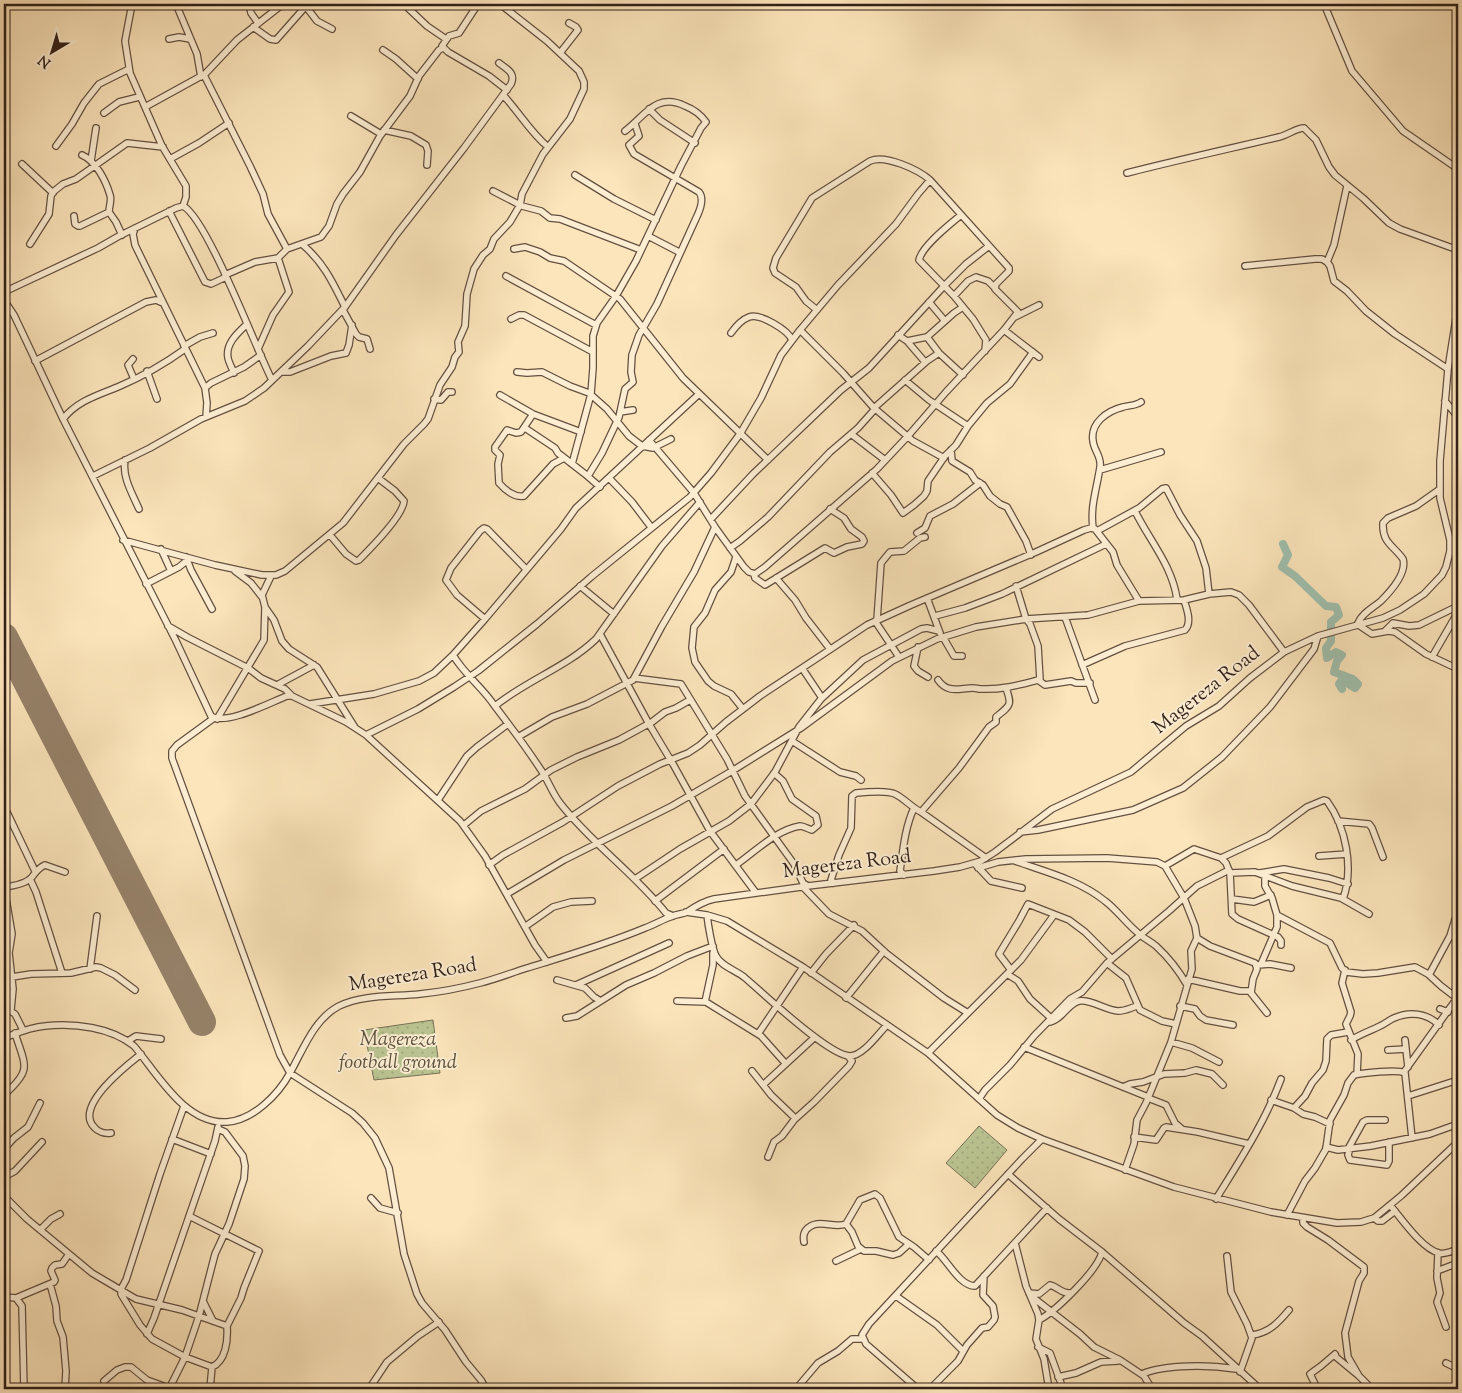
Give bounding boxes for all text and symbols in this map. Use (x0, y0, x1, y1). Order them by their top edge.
north arrow (28, 28, 78, 78)
text: N (35, 49, 56, 72)
street label: Magereza Road (1147, 640, 1267, 742)
street label: Magereza Road (781, 843, 913, 887)
street label: Magereza Road (347, 952, 479, 1000)
park label: Magereza football ground (338, 1026, 457, 1078)

